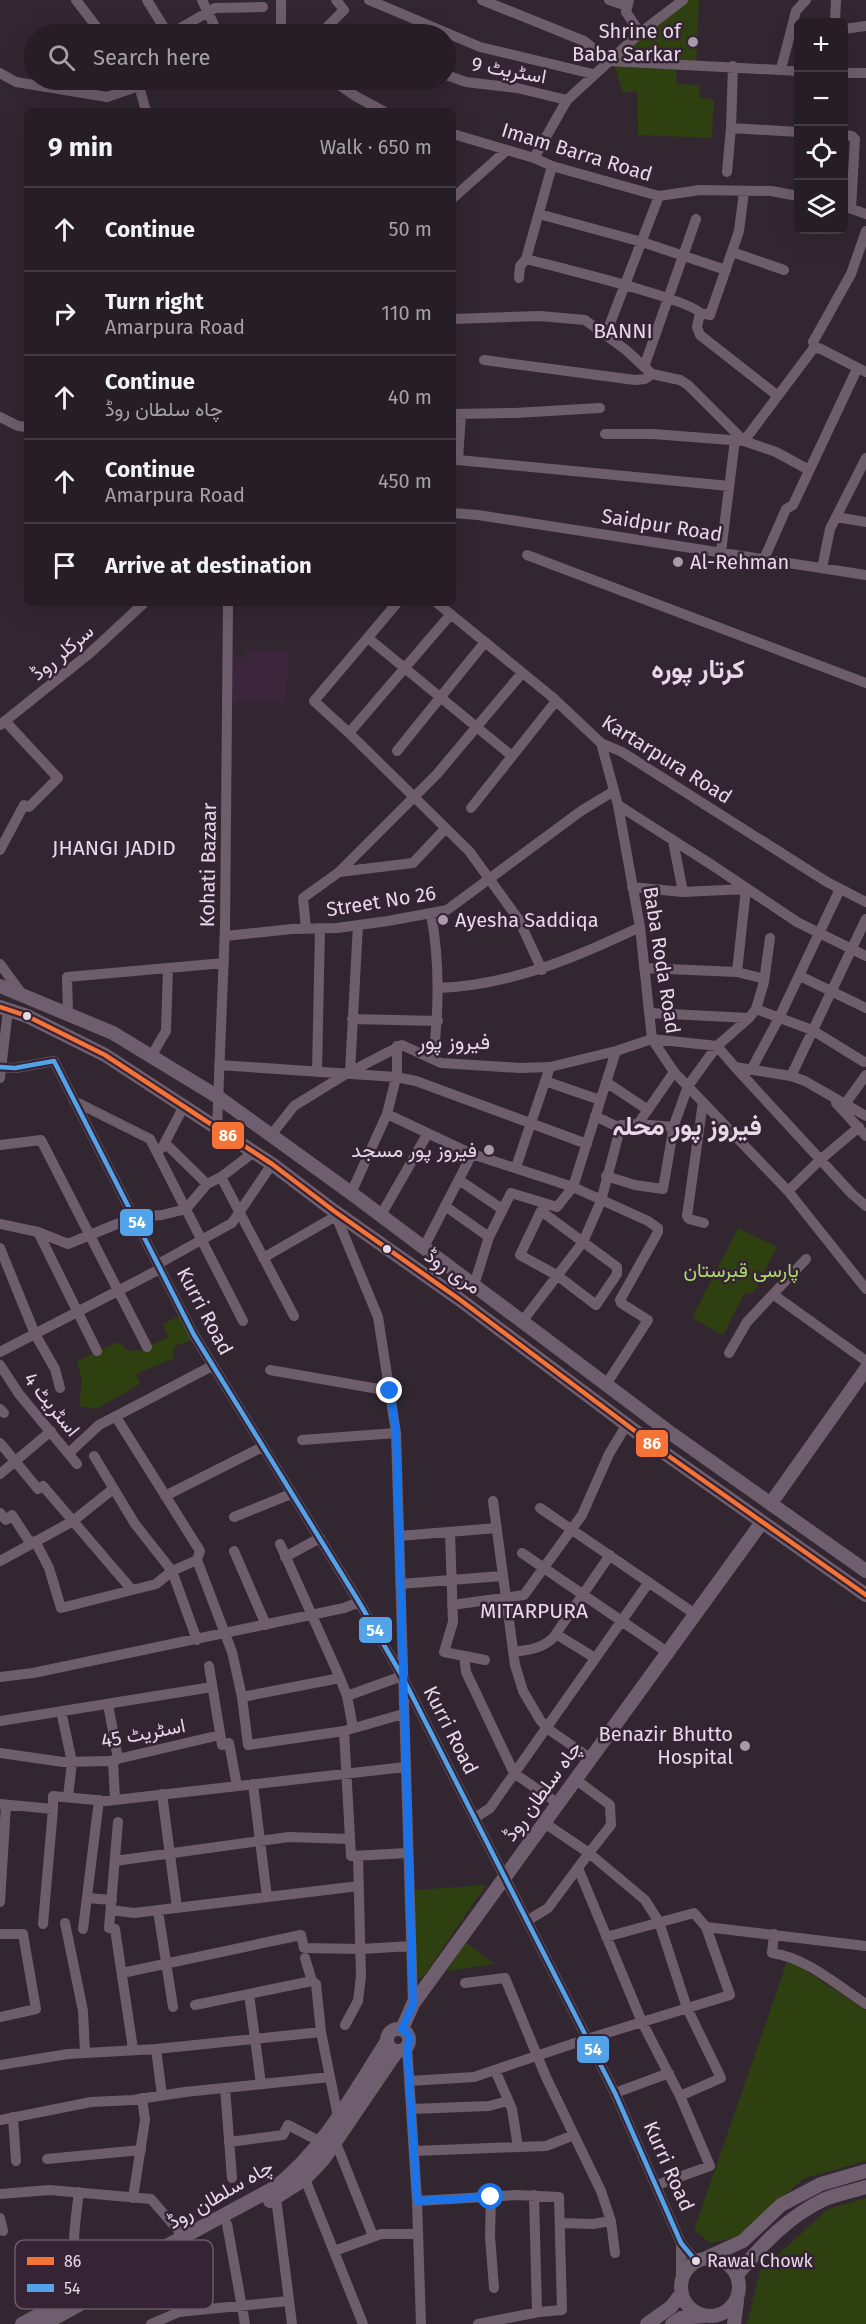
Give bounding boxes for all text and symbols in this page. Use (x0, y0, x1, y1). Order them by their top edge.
map controls (794, 18, 848, 234)
button: + (794, 18, 848, 72)
place label: Shrine of Baba Sarkar (572, 19, 682, 66)
search box (24, 24, 456, 90)
marker: Shrine of Baba Sarkar (686, 35, 700, 49)
icon: search (45, 41, 78, 74)
text: Search here (93, 44, 211, 71)
street label: اسٹریٹ 9 (470, 52, 548, 89)
button: − (794, 72, 848, 126)
street label: Imam Barra Road (499, 118, 655, 186)
button: locate (794, 126, 848, 180)
text: 9 min (48, 132, 113, 163)
text: Walk · 650 m (320, 135, 432, 159)
button: layers (794, 180, 848, 234)
icon: ahead (48, 213, 81, 246)
text: Continue (105, 216, 195, 243)
text: 50 m (388, 217, 432, 241)
text: Turn right (105, 288, 204, 315)
icon: right (48, 297, 81, 330)
text: 110 m (381, 301, 432, 325)
text: Amarpura Road (105, 315, 245, 339)
district label: BANNI (593, 318, 653, 344)
text: Continue (105, 368, 195, 395)
icon: ahead (48, 381, 81, 414)
text: 40 m (388, 385, 432, 409)
text: چاہ سلطان روڈ (105, 397, 223, 421)
text: Continue (105, 456, 195, 483)
icon: ahead (48, 465, 81, 498)
text: 450 m (378, 469, 432, 493)
text: Amarpura Road (105, 483, 245, 507)
street label: Saidpur Road (600, 504, 724, 546)
icon: arrive (48, 549, 81, 582)
place label: Al-Rehman (690, 550, 789, 574)
text: Arrive at destination (105, 552, 312, 579)
marker: Al-Rehman (671, 555, 685, 569)
street label: سرکلر روڈ (26, 619, 99, 686)
district label: کرتار پورہ (651, 654, 745, 687)
street label: Kartarpura Road (598, 709, 736, 809)
street label: Kohati Bazaar (195, 802, 221, 928)
district label: JHANGI JADID (52, 835, 176, 861)
street label: Street No 26 (324, 880, 438, 922)
street label: Baba Roda Road (639, 885, 685, 1035)
place label: Ayesha Saddiqa (455, 908, 599, 932)
marker: Ayesha Saddiqa (436, 913, 450, 927)
unlabelled marker (21, 1010, 33, 1022)
district label: فیروز پور (417, 1029, 490, 1056)
district label: فیروز پور محلہ (612, 1111, 762, 1144)
line badge: 86 (211, 1121, 245, 1150)
text: 86 (219, 1126, 237, 1145)
place label: فیروز پور مسجد (351, 1138, 477, 1164)
marker: فیروز پور مسجد (482, 1143, 496, 1157)
line badge: 54 (119, 1208, 154, 1237)
text: 54 (128, 1213, 146, 1232)
unlabelled marker (381, 1243, 393, 1255)
street label: مری روڈ (420, 1243, 486, 1300)
park label: پارسی قبرستان (683, 1258, 799, 1284)
street label: Kurri Road (172, 1263, 238, 1359)
street label: اسٹریٹ 4 (18, 1367, 85, 1442)
route end (376, 1377, 402, 1403)
line badge: 86 (635, 1429, 669, 1458)
text: 86 (643, 1434, 661, 1453)
district label: MITARPURA (480, 1598, 588, 1624)
line badge: 54 (358, 1616, 393, 1644)
text: 54 (366, 1621, 384, 1640)
street label: Kurri Road (419, 1682, 483, 1778)
street label: اسٹریٹ 45 (99, 1713, 187, 1754)
place label: Benazir Bhutto Hospital (599, 1722, 733, 1769)
street label: چاہ سلطان روڈ (498, 1736, 588, 1847)
marker: Benazir Bhutto Hospital (738, 1739, 752, 1753)
line badge: 54 (576, 2035, 610, 2064)
text: 54 (584, 2040, 602, 2059)
street label: Kurri Road (639, 2117, 699, 2215)
street label: چاہ سلطان روڈ (163, 2154, 278, 2236)
route start (477, 2183, 503, 2209)
legend (15, 2240, 213, 2309)
place label: Rawal Chowk (707, 2250, 814, 2272)
text: 86 (64, 2252, 81, 2271)
marker: Rawal Chowk (690, 2255, 702, 2267)
text: 54 (64, 2279, 81, 2298)

